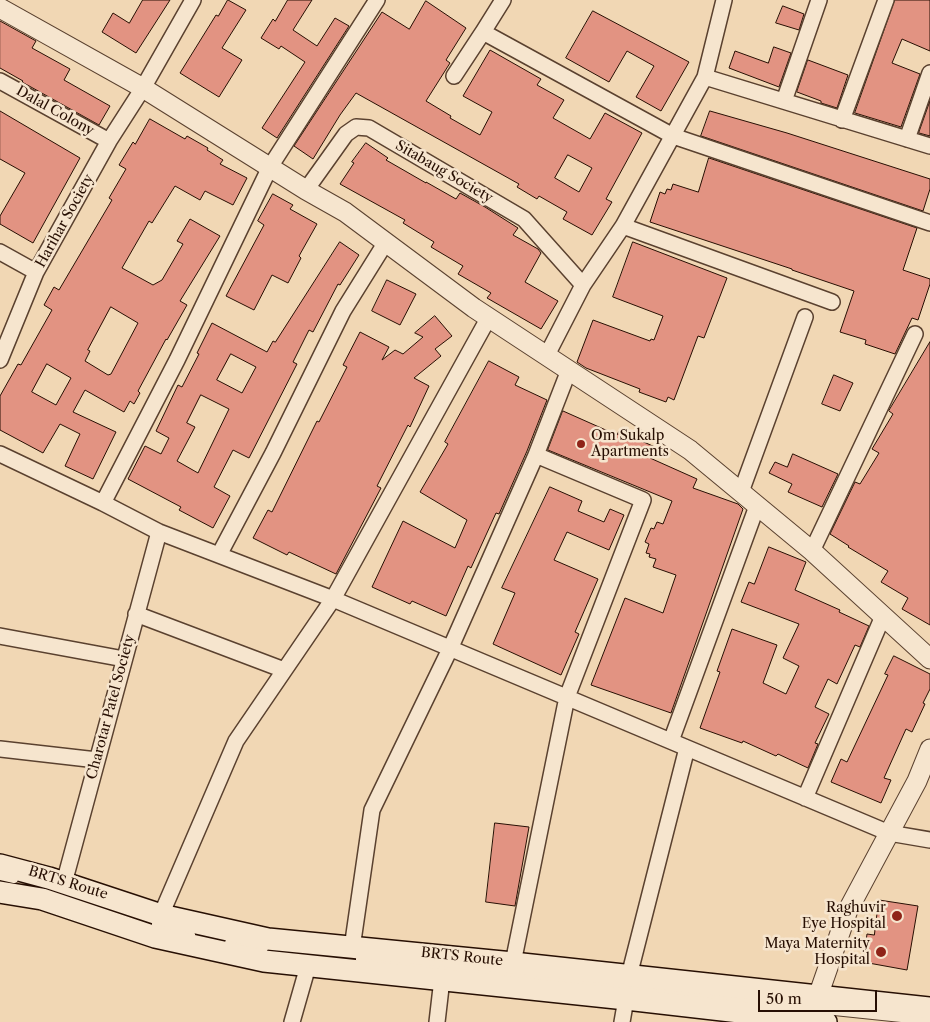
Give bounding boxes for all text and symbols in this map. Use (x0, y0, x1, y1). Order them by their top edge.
street label: Dalal Colony (13, 83, 97, 139)
street label: Sitabaug Society (392, 137, 496, 207)
street label: Harihar Society (32, 171, 98, 271)
place label: Om Sukalp Apartments (591, 428, 669, 461)
marker: Om Sukalp Apartments (575, 438, 587, 450)
street label: Charotar Patel Society (84, 633, 138, 781)
street label: BRTS Route (26, 863, 110, 903)
place label: Raghuvir Eye Hospital (802, 900, 886, 932)
marker: Raghuvir Eye Hospital (890, 909, 904, 923)
place label: Maya Maternity Hospital (765, 936, 870, 969)
street label: BRTS Route (420, 944, 504, 970)
marker: Maya Maternity Hospital (874, 945, 888, 959)
scale bar (760, 980, 879, 1012)
text: 50 m (766, 989, 802, 1008)

